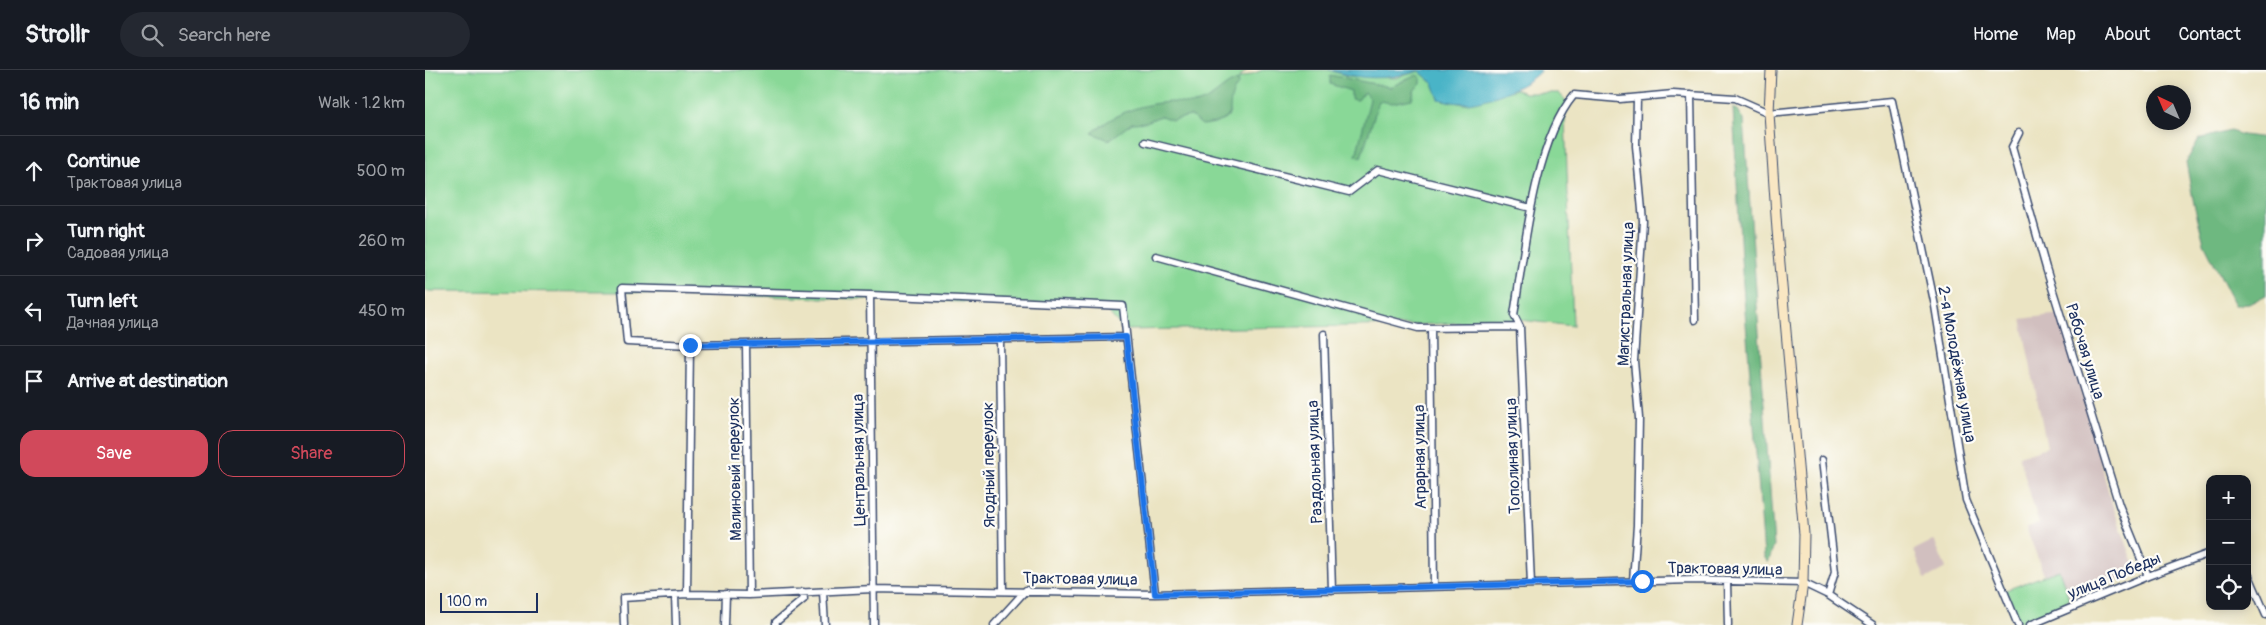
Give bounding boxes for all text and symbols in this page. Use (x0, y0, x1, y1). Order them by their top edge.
search box (120, 12, 470, 57)
text: Strollr (25, 20, 90, 49)
icon: search (138, 21, 166, 49)
text: Search here (178, 23, 270, 47)
text: Home (1973, 23, 2018, 46)
text: Map (2046, 23, 2076, 46)
text: About (2104, 23, 2150, 46)
text: Contact (2178, 23, 2241, 46)
north arrow (2146, 85, 2191, 130)
text: 16 min (20, 89, 79, 116)
text: Walk · 1.2 km (318, 93, 405, 113)
text: Continue (67, 149, 140, 173)
icon: ahead (20, 157, 48, 185)
text: 500 m (357, 161, 405, 181)
text: Трактовая улица (67, 173, 182, 193)
text: Turn right (67, 219, 145, 243)
street label: Магистральная улица (1613, 222, 1639, 367)
icon: right (20, 227, 48, 255)
text: 260 m (358, 231, 405, 251)
text: Садовая улица (67, 243, 169, 263)
street label: 2-я Молодёжная улица (1933, 284, 1981, 444)
text: Turn left (67, 289, 137, 313)
icon: left (20, 297, 48, 325)
text: 450 m (358, 301, 405, 321)
street label: Рабочая улица (2061, 301, 2109, 402)
text: Дачная улица (67, 313, 158, 333)
route end (679, 334, 702, 357)
icon: arrive (20, 367, 48, 395)
text: Arrive at destination (67, 369, 228, 393)
street label: Центральная улица (848, 394, 870, 526)
street label: Малиновый переулок (724, 397, 746, 541)
street label: Тополиная улица (1501, 398, 1525, 514)
street label: Раздольная улица (1303, 400, 1327, 524)
street label: Ягодный переулок (978, 402, 1000, 528)
street label: Аграрная улица (1409, 404, 1431, 509)
button: Save (20, 430, 208, 477)
button: Share (218, 430, 405, 477)
map controls (2206, 475, 2251, 610)
button: + (2206, 475, 2251, 520)
button: − (2206, 520, 2251, 565)
street label: улица Победы (2064, 548, 2164, 604)
street label: Трактовая улица (1667, 558, 1783, 580)
button: locate (2206, 565, 2251, 610)
street label: Трактовая улица (1022, 568, 1138, 590)
route start (1631, 570, 1654, 593)
scale bar (440, 590, 537, 613)
text: 100 m (447, 593, 487, 610)

